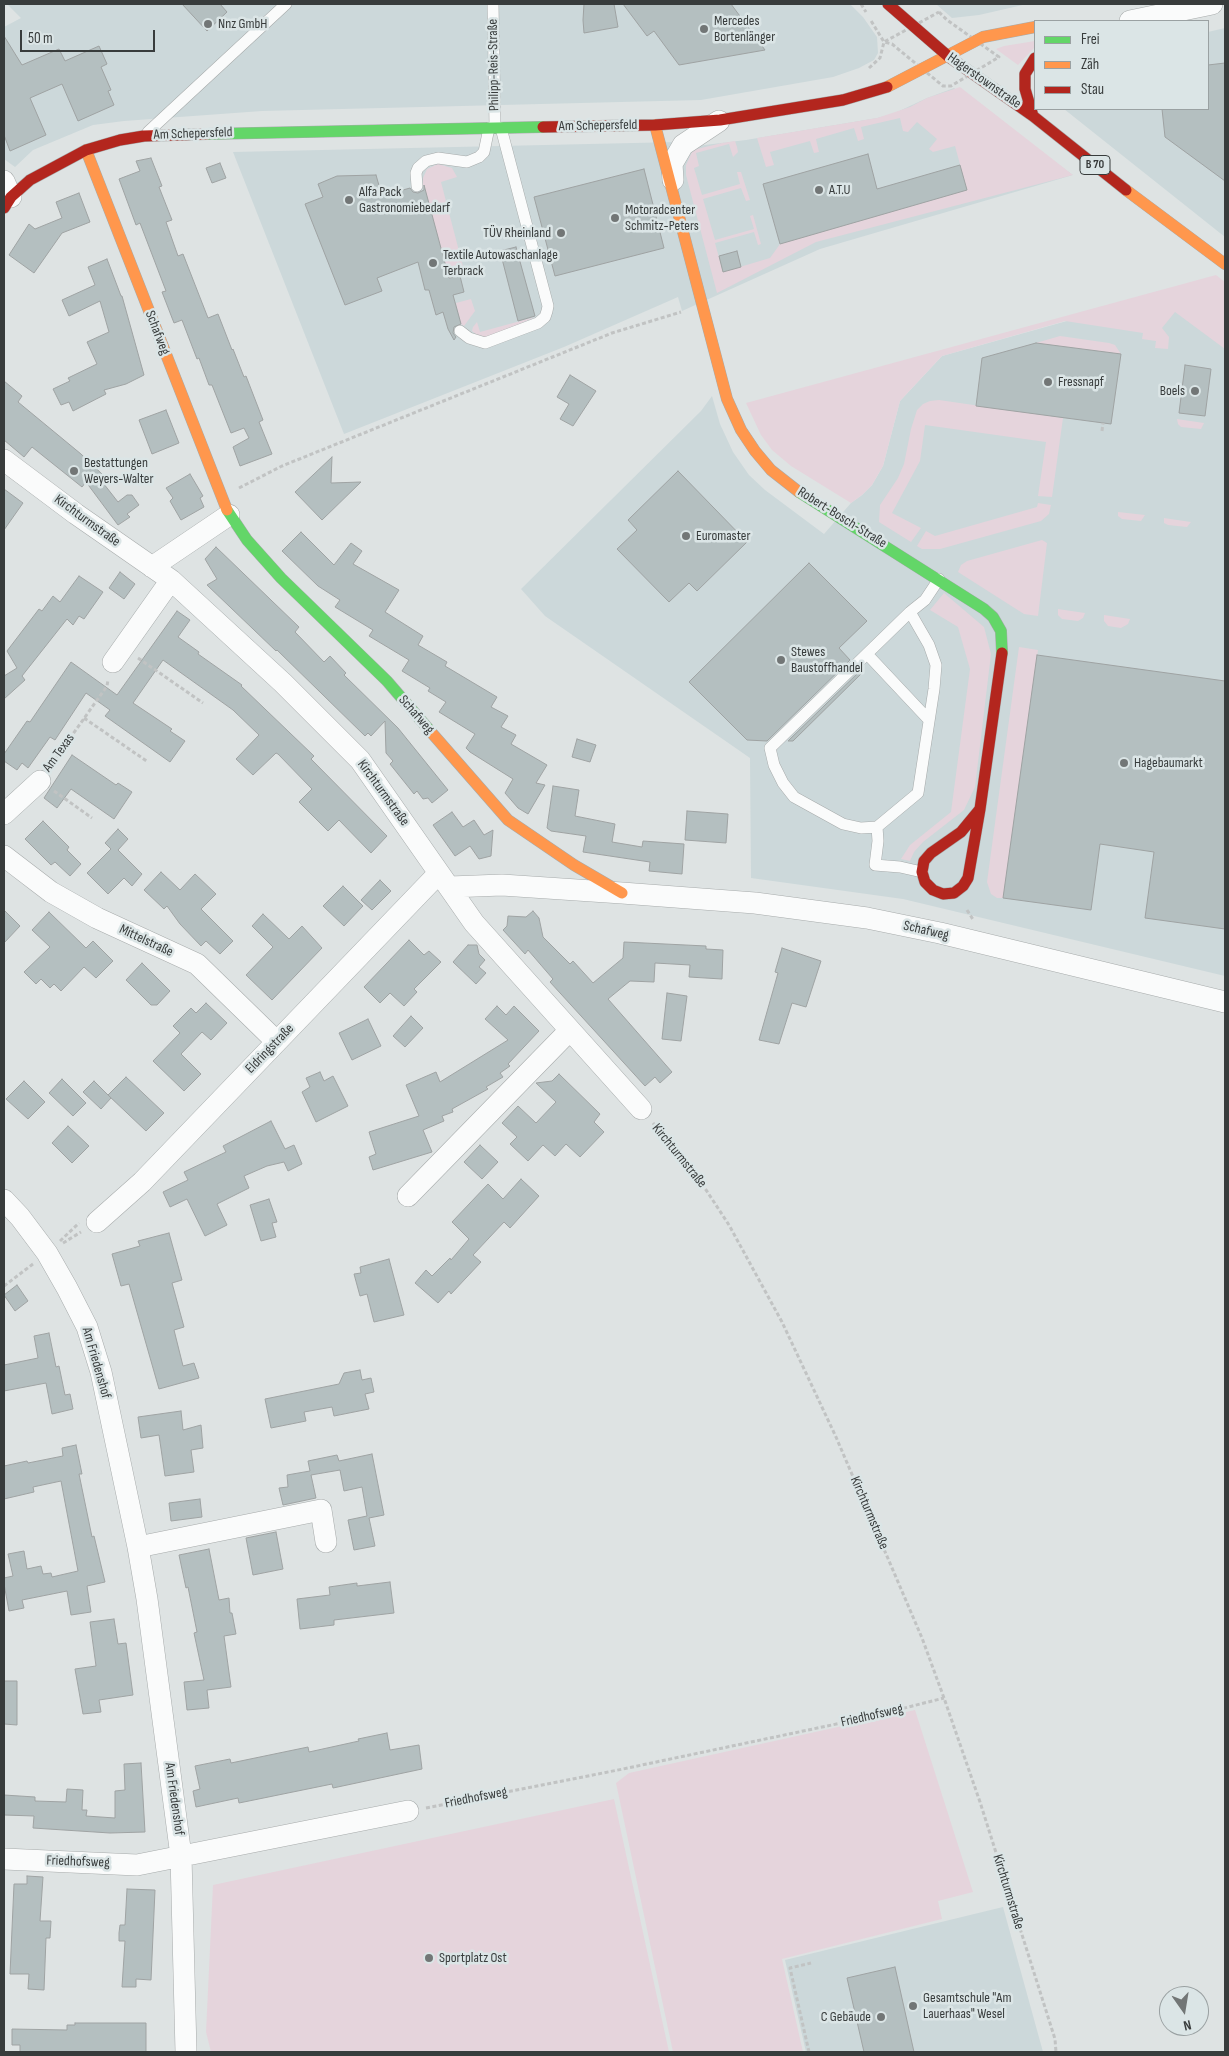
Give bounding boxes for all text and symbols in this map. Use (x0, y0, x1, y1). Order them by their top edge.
place label: Mercedes Bortenlänger (714, 13, 775, 46)
place label: Nnz GmbH (218, 16, 267, 32)
marker: Nnz GmbH (202, 18, 214, 30)
street label: Philipp-Reis-Straße (485, 19, 503, 111)
scale bar (22, 20, 158, 52)
legend (1034, 20, 1209, 110)
marker: Mercedes Bortenlänger (698, 23, 710, 35)
text: 50 m (28, 29, 53, 48)
text: Frei (1081, 30, 1100, 49)
street label: Hagerstownstraße (944, 49, 1024, 113)
text: Zäh (1081, 55, 1099, 74)
text: Stau (1081, 80, 1104, 99)
street label: Am Schepersfeld (558, 117, 638, 135)
street label: Am Schepersfeld (153, 124, 233, 144)
road number: B 70 (1080, 156, 1110, 174)
place label: A.T.U (829, 182, 850, 198)
place label: Alfa Pack Gastronomiebedarf (359, 184, 450, 216)
marker: A.T.U (813, 184, 825, 196)
marker: Alfa Pack Gastronomiebedarf (343, 194, 355, 206)
place label: Motoradcenter Schmitz-Peters (625, 202, 699, 234)
marker: Motoradcenter Schmitz-Peters (609, 212, 621, 224)
place label: TÜV Rheinland (483, 225, 551, 241)
marker: TÜV Rheinland (555, 227, 567, 239)
place label: Textile Autowaschanlage Terbrack (443, 247, 558, 280)
marker: Textile Autowaschanlage Terbrack (427, 257, 439, 269)
street label: Schafweg (141, 309, 173, 357)
place label: Fressnapf (1058, 374, 1104, 390)
marker: Fressnapf (1042, 376, 1054, 388)
place label: Boels (1160, 383, 1185, 399)
marker: Boels (1189, 385, 1201, 397)
place label: Bestattungen Weyers-Walter (84, 455, 153, 488)
marker: Bestattungen Weyers-Walter (68, 465, 80, 477)
street label: Robert-Bosch-Straße (794, 484, 890, 552)
street label: Kirchturmstraße (51, 491, 123, 551)
place label: Euromaster (696, 528, 750, 544)
marker: Euromaster (680, 530, 692, 542)
place label: Stewes Baustoffhandel (791, 644, 863, 676)
marker: Stewes Baustoffhandel (775, 654, 787, 666)
street label: Schafweg (395, 692, 437, 738)
street label: Am Texas (39, 731, 79, 775)
place label: Hagebaumarkt (1134, 755, 1203, 771)
street label: Kirchturmstraße (353, 757, 413, 829)
marker: Hagebaumarkt (1118, 757, 1130, 769)
street label: Schafweg (902, 918, 950, 944)
street label: Mittelstraße (116, 921, 176, 961)
street label: Eldringstraße (242, 1021, 298, 1077)
street label: Kirchturmstraße (648, 1121, 710, 1191)
street label: Am Friedenshof (78, 1325, 114, 1401)
street label: Kirchturmstraße (846, 1474, 892, 1552)
street label: Friedhofsweg (839, 1701, 905, 1731)
street label: Am Friedenshof (161, 1762, 187, 1836)
street label: Friedhofsweg (443, 1784, 509, 1812)
street label: Kirchturmstraße (989, 1852, 1027, 1932)
street label: Friedhofsweg (46, 1853, 110, 1871)
place label: Sportplatz Ost (439, 1950, 507, 1966)
marker: Sportplatz Ost (423, 1952, 435, 1964)
north arrow (1159, 1986, 1209, 2036)
place label: Gesamtschule "Am Lauerhaas" Wesel (923, 1990, 1012, 2022)
marker: Gesamtschule "Am Lauerhaas" Wesel (907, 2000, 919, 2012)
place label: C Gebäude (821, 2009, 871, 2025)
marker: C Gebäude (875, 2011, 887, 2023)
text: N (1182, 2016, 1193, 2034)

